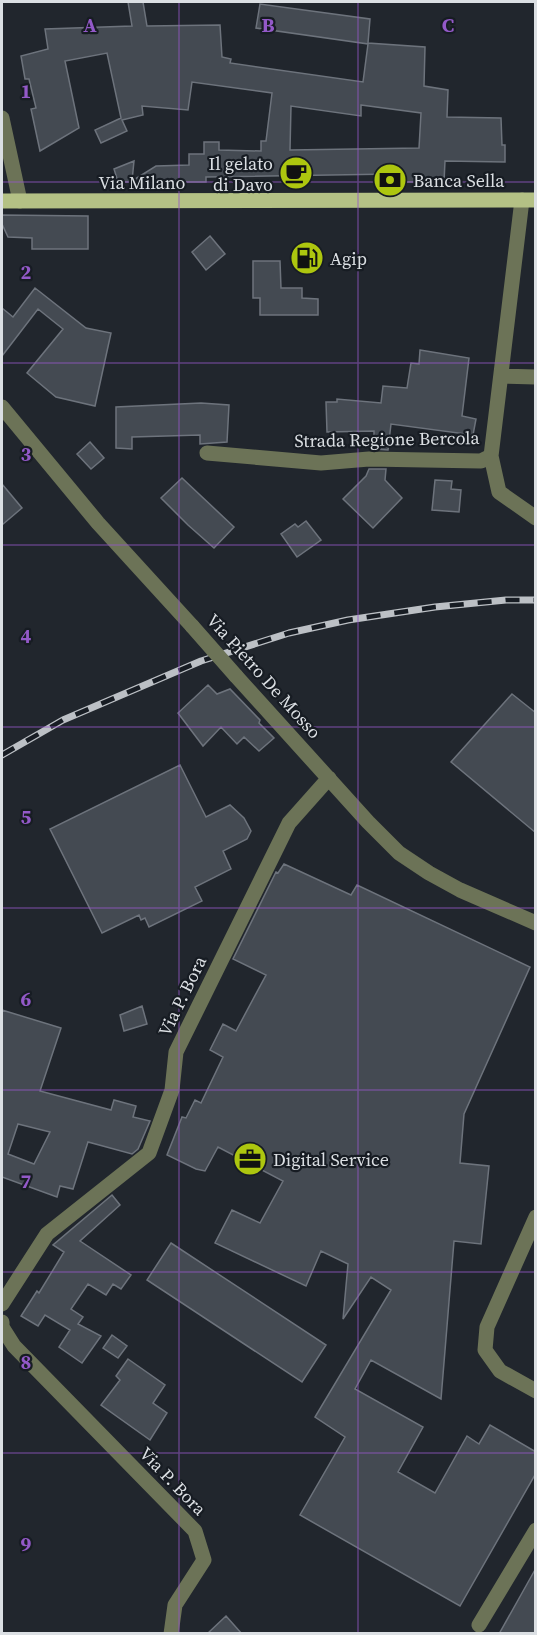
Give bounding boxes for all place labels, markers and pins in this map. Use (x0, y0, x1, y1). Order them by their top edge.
place label: Il gelato di Davo (209, 151, 273, 197)
cafe icon: Il gelato di Davo (278, 155, 314, 191)
bank icon: Banca Sella (372, 162, 408, 198)
place label: Banca Sella (413, 168, 505, 193)
fuel station icon: Agip (289, 240, 325, 276)
place label: Agip (330, 246, 367, 271)
office icon: Digital Service (232, 1141, 268, 1177)
place label: Digital Service (273, 1147, 389, 1172)

